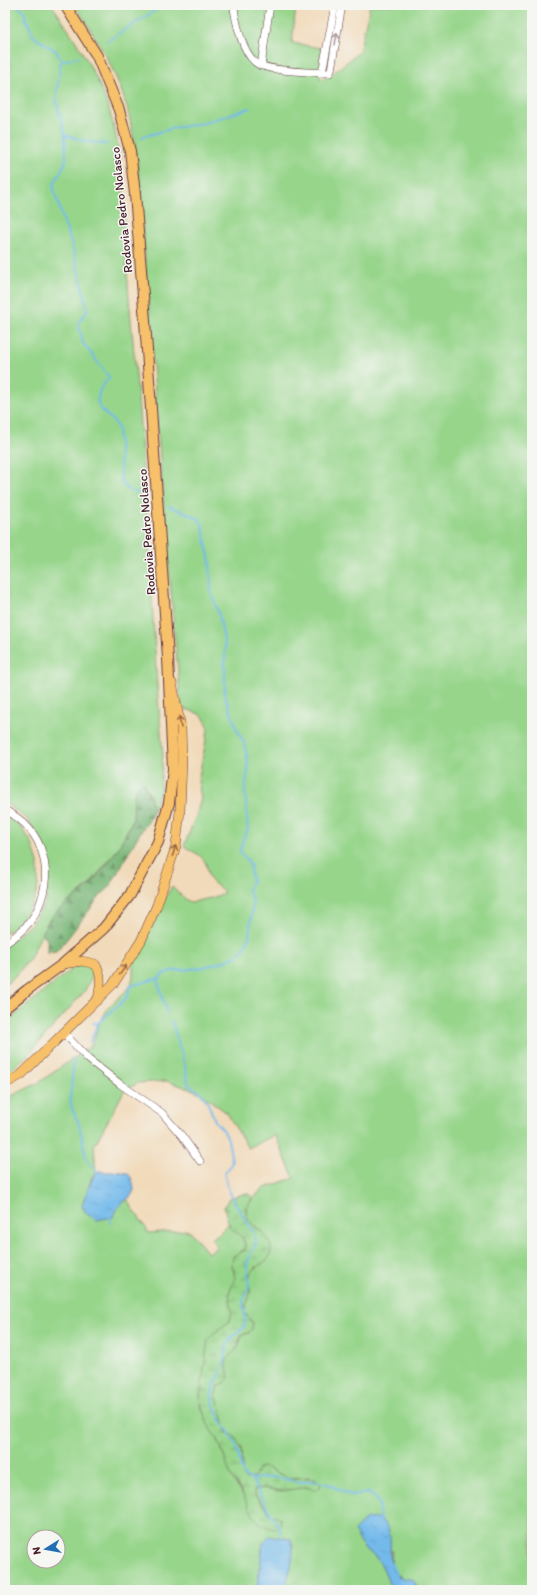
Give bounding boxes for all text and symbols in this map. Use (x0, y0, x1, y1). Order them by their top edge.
one-way arrow (333, 33, 341, 46)
street label: Rodovia Pedro Nolasco (107, 146, 136, 274)
street label: Rodovia Pedro Nolasco (135, 468, 158, 596)
one-way arrow (176, 716, 184, 729)
one-way arrow (171, 845, 178, 858)
one-way arrow (119, 965, 127, 976)
north arrow (26, 1529, 66, 1569)
text: N (30, 1546, 44, 1556)

